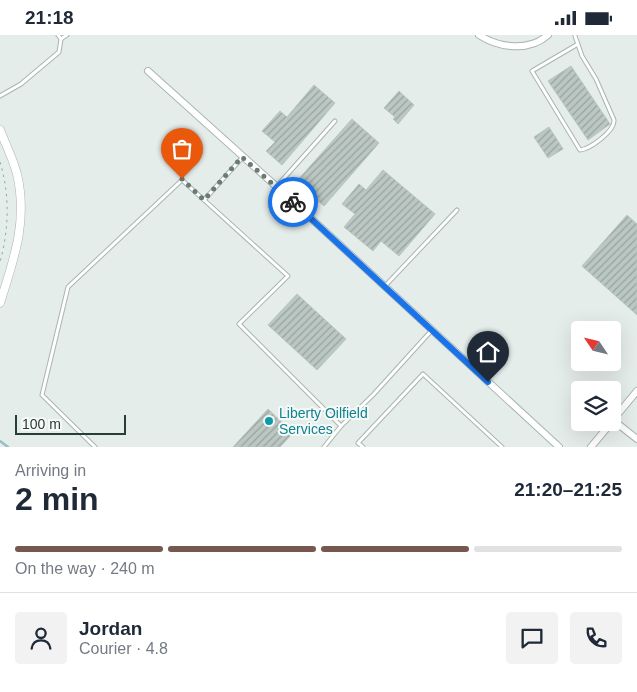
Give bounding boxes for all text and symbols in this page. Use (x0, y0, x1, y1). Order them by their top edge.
text: 21:18 (25, 7, 74, 28)
pin (161, 128, 203, 179)
icon: bag (168, 135, 196, 163)
courier (268, 177, 318, 227)
icon: bike (279, 188, 307, 216)
north arrow (571, 321, 621, 371)
map controls (571, 321, 621, 431)
pin (467, 331, 509, 382)
icon: home (474, 338, 502, 366)
button: layers (571, 381, 621, 431)
place label: Liberty Oilfield Services (279, 405, 368, 437)
scale bar (15, 412, 126, 435)
marker: Liberty Oilfield Services (263, 415, 275, 427)
text: 100 m (22, 416, 61, 432)
text: Arriving in (15, 462, 86, 479)
text: 21:20–21:25 (514, 479, 622, 500)
text: 2 min (15, 481, 99, 517)
text: On the way · 240 m (15, 560, 155, 577)
button: person (15, 612, 67, 664)
button: chat (506, 612, 558, 664)
button: phone (570, 612, 622, 664)
text: Jordan (79, 618, 142, 639)
text: Courier · 4.8 (79, 640, 168, 657)

